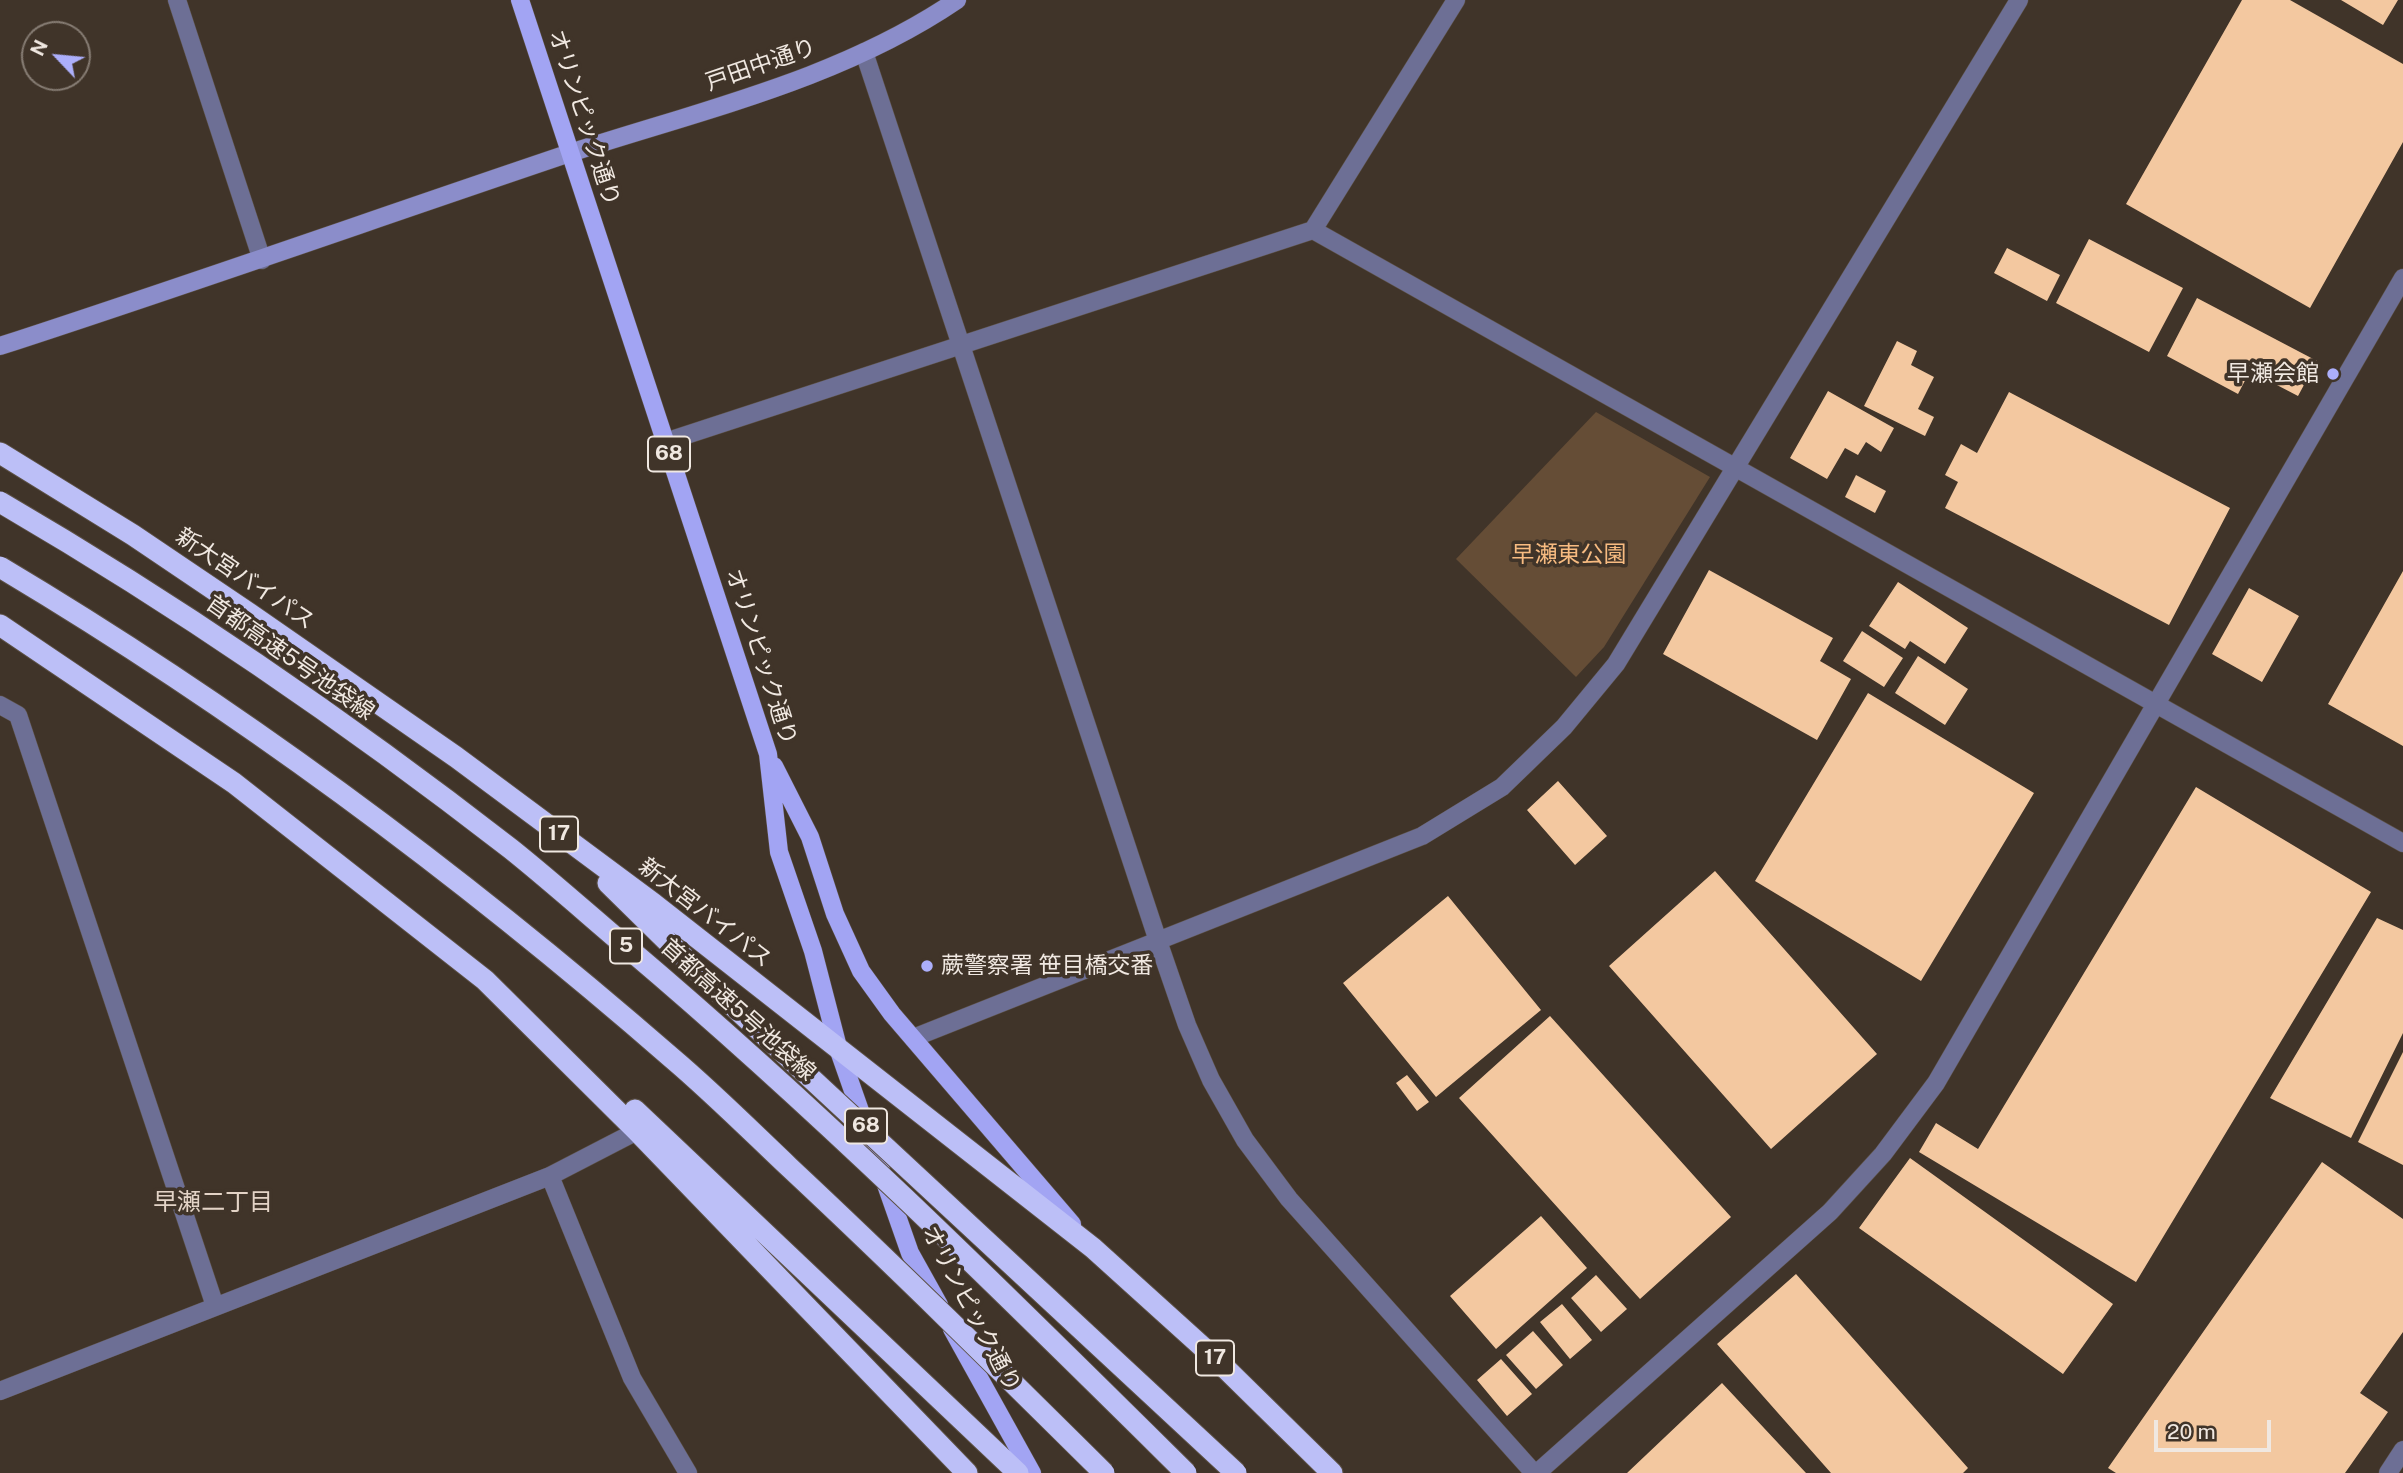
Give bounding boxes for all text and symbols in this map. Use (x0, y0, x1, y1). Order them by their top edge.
north arrow (21, 21, 91, 91)
street label: オリンピック通り (542, 26, 626, 210)
street label: 戸田中通り (702, 33, 820, 97)
text: N (26, 36, 52, 59)
place label: 早瀬会館 (2227, 360, 2319, 388)
marker: 早瀬会館 (2325, 366, 2341, 382)
road number: 68 (648, 436, 690, 472)
street label: 新大宮バイパス (171, 523, 319, 635)
park label: 早瀬東公園 (1512, 541, 1626, 569)
street label: オリンピック通り (719, 565, 803, 749)
street label: 首都高速5号池袋線 (201, 590, 379, 726)
road number: 17 (540, 816, 578, 852)
street label: 新大宮バイパス (633, 853, 777, 973)
road number: 5 (610, 928, 642, 964)
street label: 首都高速5号池袋線 (655, 933, 821, 1087)
place label: 蕨警察署 笹目橋交番 (941, 952, 1154, 980)
marker: 蕨警察署 笹目橋交番 (919, 958, 935, 974)
road number: 68 (845, 1108, 887, 1144)
district label: 早瀬二丁目 (153, 1189, 273, 1217)
street label: オリンピック通り (916, 1221, 1026, 1397)
road number: 17 (1196, 1340, 1234, 1376)
scale bar (2158, 1406, 2275, 1450)
text: 20 m (2167, 1419, 2216, 1444)

